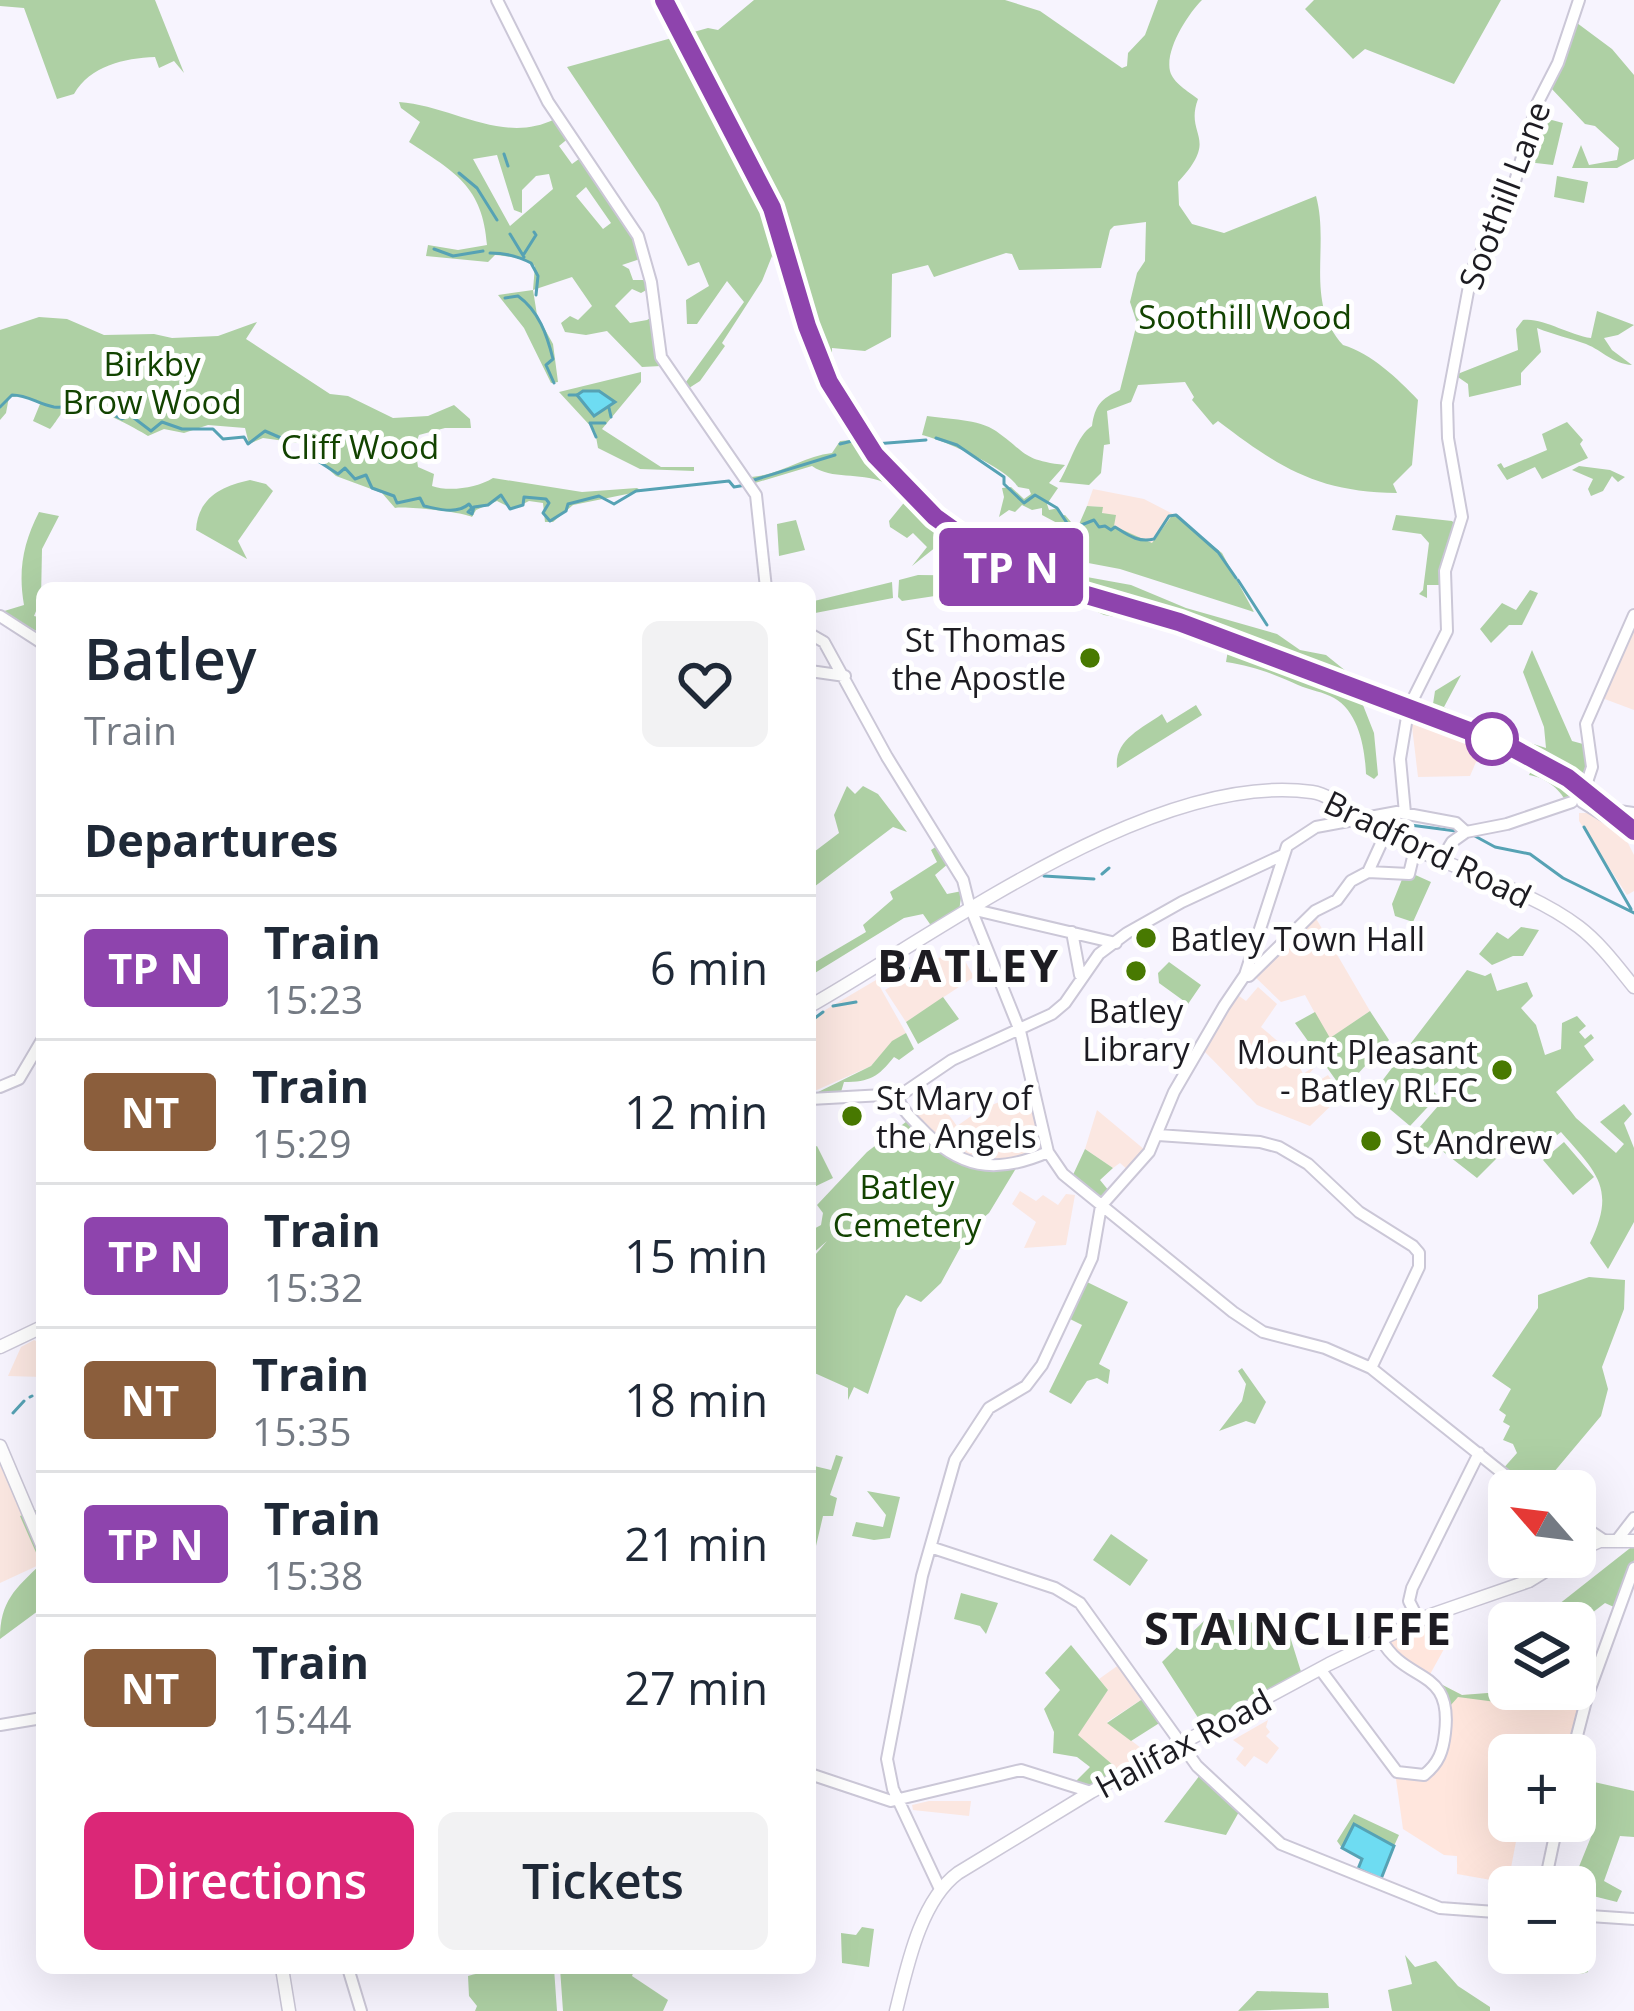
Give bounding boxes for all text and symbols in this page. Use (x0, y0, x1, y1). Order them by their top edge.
street label: Soothill Lane (1448, 95, 1560, 295)
park label: Soothill Wood (1138, 294, 1352, 339)
park label: Birkby Brow Wood (62, 341, 242, 424)
park label: Cliff Wood (281, 424, 439, 469)
line badge: TP N (927, 528, 1095, 606)
text: TP N (963, 538, 1059, 595)
place label: St Thomas the Apostle (892, 617, 1066, 700)
text: Batley (84, 619, 256, 697)
button: heart (642, 621, 768, 747)
marker: St Thomas the Apostle (1077, 645, 1103, 671)
text: Train (84, 703, 177, 756)
unlabelled marker (1467, 714, 1517, 764)
street label: Bradford Road (1317, 779, 1539, 919)
text: Departures (84, 809, 339, 870)
text: Train (264, 911, 381, 972)
place label: Batley Town Hall (1170, 916, 1425, 961)
marker: Batley Town Hall (1133, 925, 1159, 951)
district label: BATLEY (877, 934, 1061, 995)
text: 6 min (650, 937, 768, 998)
text: TP N (108, 939, 204, 996)
marker: Batley Library (1123, 958, 1149, 984)
text: 15:23 (264, 972, 363, 1025)
place label: Batley Library (1082, 988, 1190, 1071)
place label: Mount Pleasant - Batley RLFC (1237, 1029, 1478, 1112)
text: Train (252, 1055, 369, 1116)
marker: Mount Pleasant - Batley RLFC (1489, 1057, 1515, 1083)
place label: St Mary of the Angels (876, 1075, 1037, 1158)
text: 12 min (624, 1081, 768, 1142)
text: NT (121, 1083, 179, 1140)
marker: St Mary of the Angels (839, 1103, 865, 1129)
text: 15:29 (252, 1116, 351, 1169)
place label: St Andrew (1395, 1119, 1553, 1164)
marker: St Andrew (1358, 1128, 1384, 1154)
park label: Batley Cemetery (833, 1164, 982, 1247)
text: Train (264, 1199, 381, 1260)
text: 15 min (624, 1225, 768, 1286)
text: TP N (108, 1227, 204, 1284)
text: 15:32 (264, 1260, 363, 1313)
text: Train (252, 1343, 369, 1404)
text: 18 min (624, 1369, 768, 1430)
text: NT (121, 1371, 179, 1428)
text: 15:35 (252, 1404, 351, 1457)
north arrow (1488, 1470, 1596, 1578)
map controls (1488, 1470, 1596, 1974)
text: Train (264, 1487, 381, 1548)
text: 21 min (624, 1513, 768, 1574)
text: TP N (108, 1515, 204, 1572)
text: 15:38 (264, 1548, 363, 1601)
district label: STAINCLIFFE (1144, 1597, 1454, 1658)
button: layers (1488, 1602, 1596, 1710)
text: Train (252, 1631, 369, 1692)
text: 27 min (624, 1657, 768, 1718)
text: NT (121, 1659, 179, 1716)
street label: Halifax Road (1087, 1678, 1279, 1808)
text: 15:44 (252, 1692, 351, 1745)
button: + (1488, 1734, 1596, 1842)
button: Directions (84, 1812, 414, 1950)
button: Tickets (438, 1812, 768, 1950)
button: − (1488, 1866, 1596, 1974)

